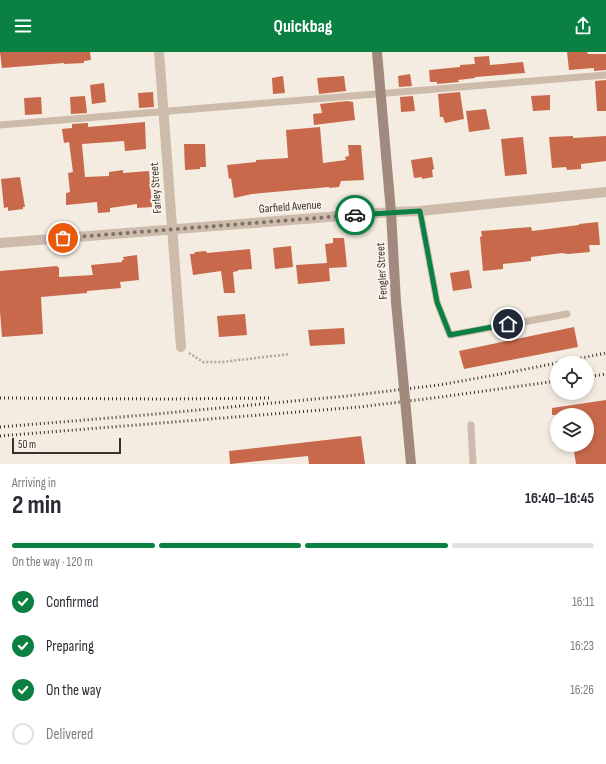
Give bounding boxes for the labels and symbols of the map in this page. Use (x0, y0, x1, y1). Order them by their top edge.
street label: Farley Street (147, 162, 165, 214)
courier (335, 195, 375, 235)
street label: Garfield Avenue (258, 197, 322, 217)
pin (46, 221, 80, 255)
street label: Fengler Street (373, 242, 391, 300)
pin (491, 307, 525, 341)
scale bar (12, 436, 121, 455)

